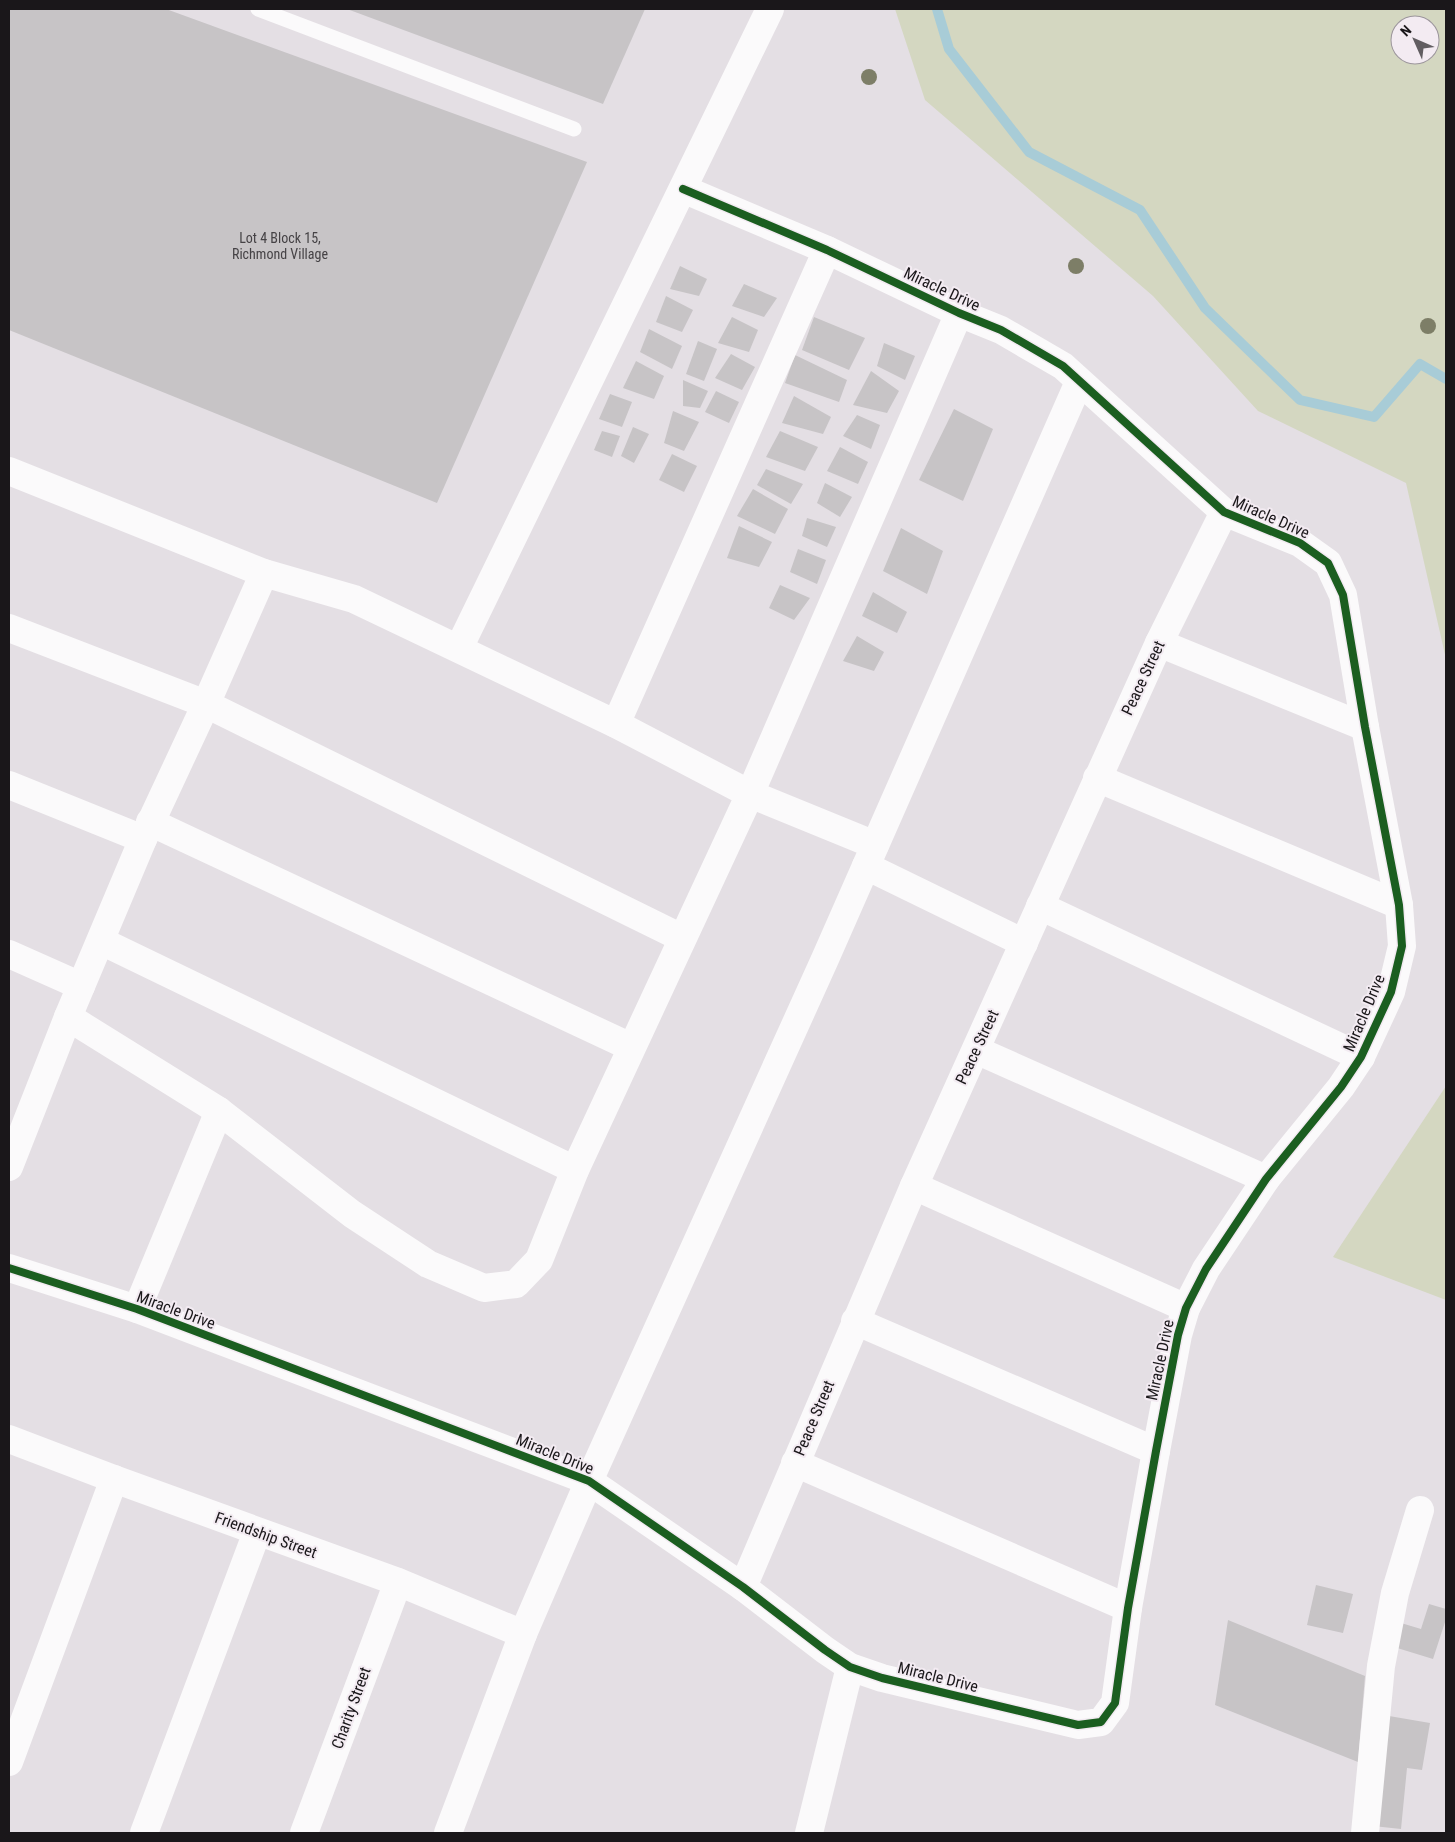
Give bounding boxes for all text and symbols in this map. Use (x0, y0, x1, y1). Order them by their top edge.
north arrow (1390, 15, 1440, 65)
text: N (1397, 22, 1414, 39)
house number: Lot 4 Block 15, Richmond Village (232, 230, 328, 262)
street label: Miracle Drive (901, 263, 983, 315)
street label: Miracle Drive (1230, 492, 1312, 542)
street label: Peace Street (1117, 637, 1169, 718)
street label: Miracle Drive (1339, 971, 1389, 1055)
street label: Peace Street (951, 1006, 1003, 1087)
street label: Miracle Drive (134, 1287, 218, 1333)
street label: Miracle Drive (1142, 1318, 1178, 1402)
street label: Peace Street (790, 1377, 838, 1459)
street label: Miracle Drive (513, 1430, 597, 1478)
street label: Friendship Street (212, 1508, 320, 1562)
street label: Miracle Drive (896, 1658, 980, 1696)
street label: Charity Street (327, 1664, 375, 1751)

